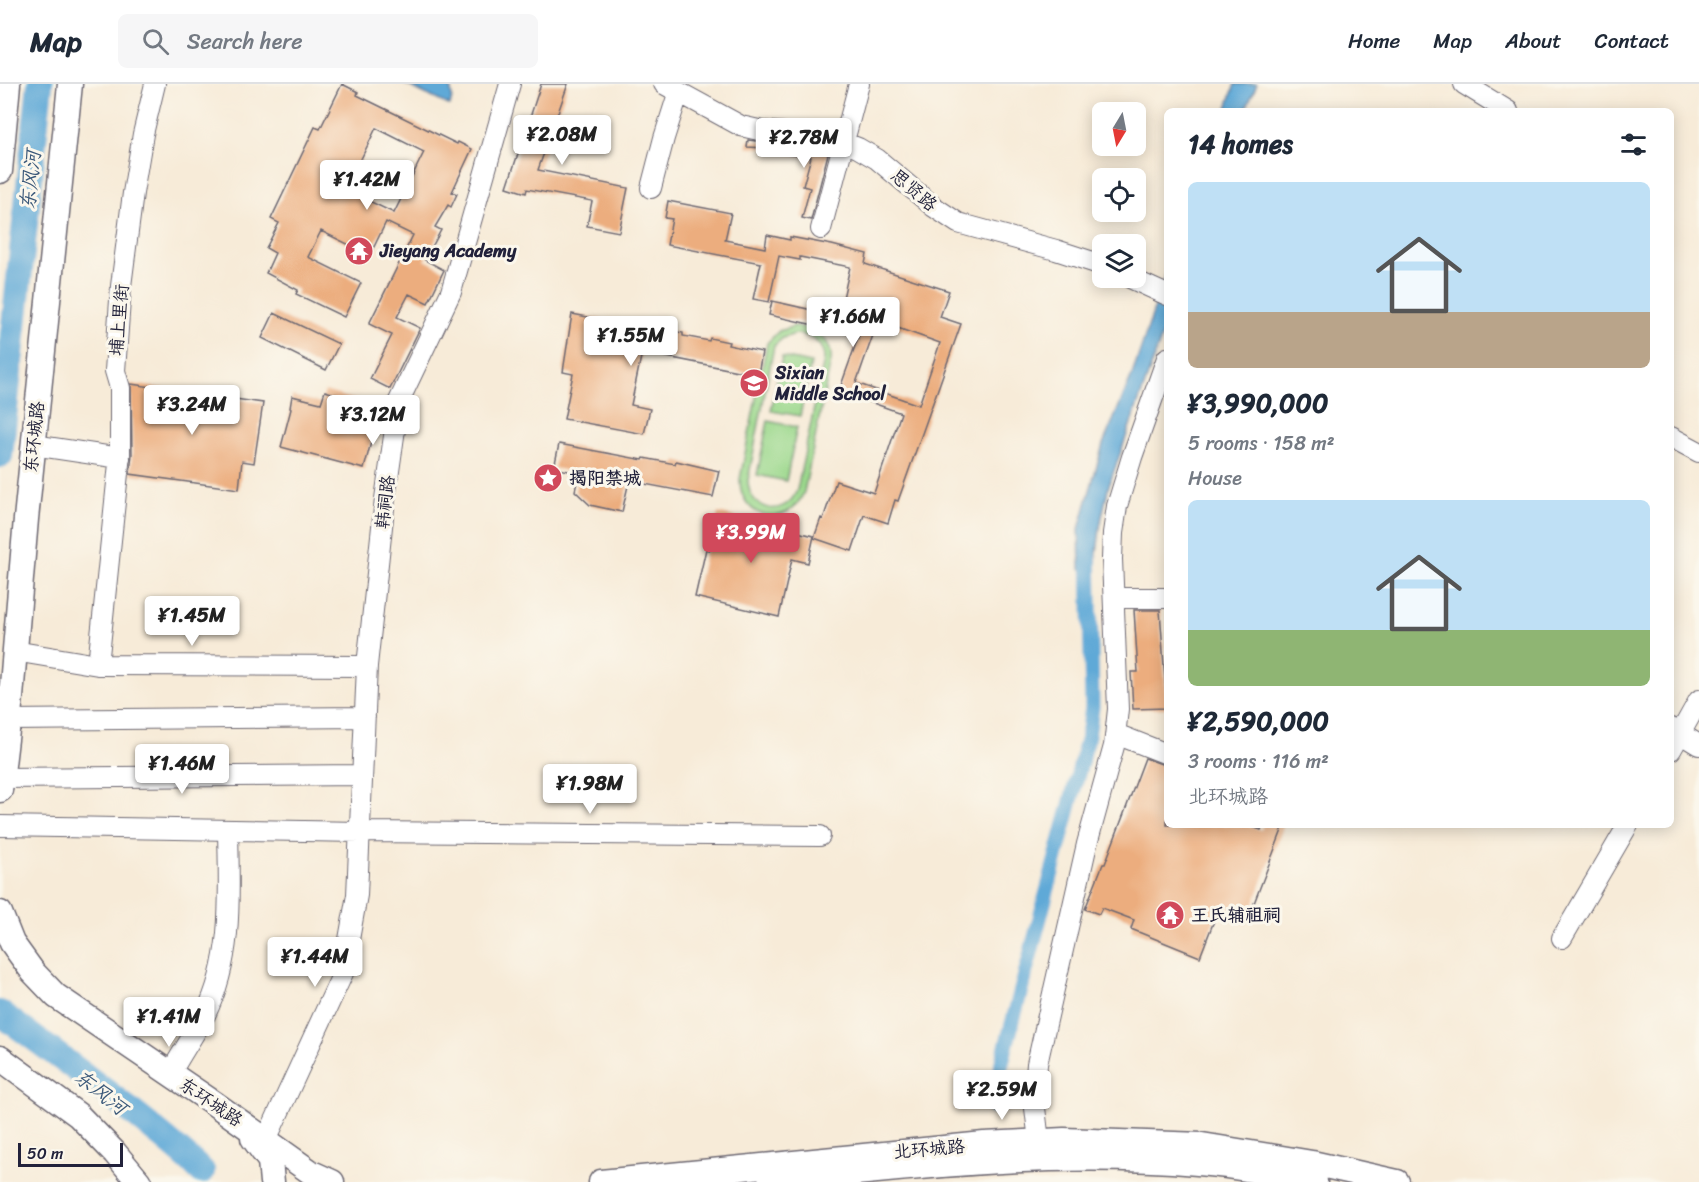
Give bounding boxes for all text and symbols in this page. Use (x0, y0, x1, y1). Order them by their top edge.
search box (118, 14, 538, 68)
text: Map (30, 17, 82, 66)
text: Search here (187, 22, 303, 61)
text: Home (1348, 22, 1400, 60)
text: Map (1433, 22, 1472, 60)
text: About (1505, 22, 1562, 60)
text: Contact (1595, 22, 1669, 60)
icon: search (139, 25, 172, 58)
north arrow (1092, 102, 1146, 156)
map controls (1092, 102, 1146, 288)
pin: ¥2.08M (513, 115, 611, 166)
text: ¥2.08M (527, 117, 597, 152)
pin: ¥2.78M (755, 118, 853, 169)
text: ¥2.78M (770, 120, 838, 155)
text: 14 homes (1188, 121, 1293, 167)
icon: filters (1617, 128, 1650, 161)
water label: 东风河 (10, 145, 51, 212)
pin: ¥1.42M (318, 160, 416, 211)
street label: 思贤路 (883, 160, 945, 220)
text: ¥1.42M (334, 162, 400, 197)
button: locate (1092, 168, 1146, 222)
icon: home (1365, 221, 1473, 329)
button: layers (1092, 234, 1146, 288)
temple icon: Jieyang Academy (343, 235, 375, 267)
place label: Jieyang Academy (379, 235, 517, 267)
street label: 埔上里街 (100, 283, 138, 357)
pin: ¥1.66M (804, 297, 902, 348)
text: ¥1.66M (821, 299, 885, 334)
pin: ¥1.55M (582, 316, 680, 367)
text: ¥1.55M (598, 318, 664, 353)
place label: Sixian Middle School (774, 357, 886, 410)
school or university icon: Sixian Middle School (738, 367, 770, 399)
text: ¥3,990,000 (1188, 380, 1328, 426)
pin: ¥3.24M (143, 385, 241, 436)
text: ¥3.24M (158, 387, 226, 422)
pin: ¥3.12M (324, 395, 422, 446)
text: ¥3.12M (341, 397, 405, 432)
street label: 东环城路 (14, 400, 54, 474)
text: 5 rooms · 158 m² (1188, 426, 1335, 461)
text: House (1188, 461, 1242, 496)
place icon: 揭阳禁城 (532, 462, 564, 494)
place label: 揭阳禁城 (569, 462, 641, 494)
street label: 韩祠路 (366, 473, 404, 531)
pin: ¥3.99M (702, 513, 800, 564)
text: ¥3.99M (717, 515, 786, 550)
icon: home (1365, 539, 1473, 647)
pin: ¥1.45M (143, 596, 241, 647)
text: ¥1.45M (159, 598, 225, 633)
text: ¥2,590,000 (1188, 698, 1329, 744)
pin: ¥1.46M (133, 744, 231, 795)
text: 3 rooms · 116 m² (1188, 744, 1329, 779)
text: ¥1.46M (149, 746, 215, 781)
pin: ¥1.98M (541, 764, 639, 815)
text: ¥1.98M (557, 766, 623, 801)
text: 北环城路 (1188, 779, 1268, 814)
temple icon: 王氏辅祖祠 (1154, 899, 1186, 931)
place label: 王氏辅祖祠 (1191, 899, 1281, 931)
pin: ¥1.44M (266, 937, 364, 988)
text: ¥1.44M (281, 939, 349, 974)
pin: ¥1.41M (120, 997, 218, 1048)
text: ¥1.41M (137, 999, 201, 1034)
water label: 东风河 (66, 1060, 137, 1127)
street label: 东环城路 (172, 1069, 250, 1135)
pin: ¥2.59M (953, 1070, 1051, 1121)
text: ¥2.59M (967, 1072, 1037, 1107)
street label: 北环城路 (892, 1130, 966, 1168)
text: 50 m (27, 1139, 63, 1168)
scale bar (18, 1140, 123, 1168)

